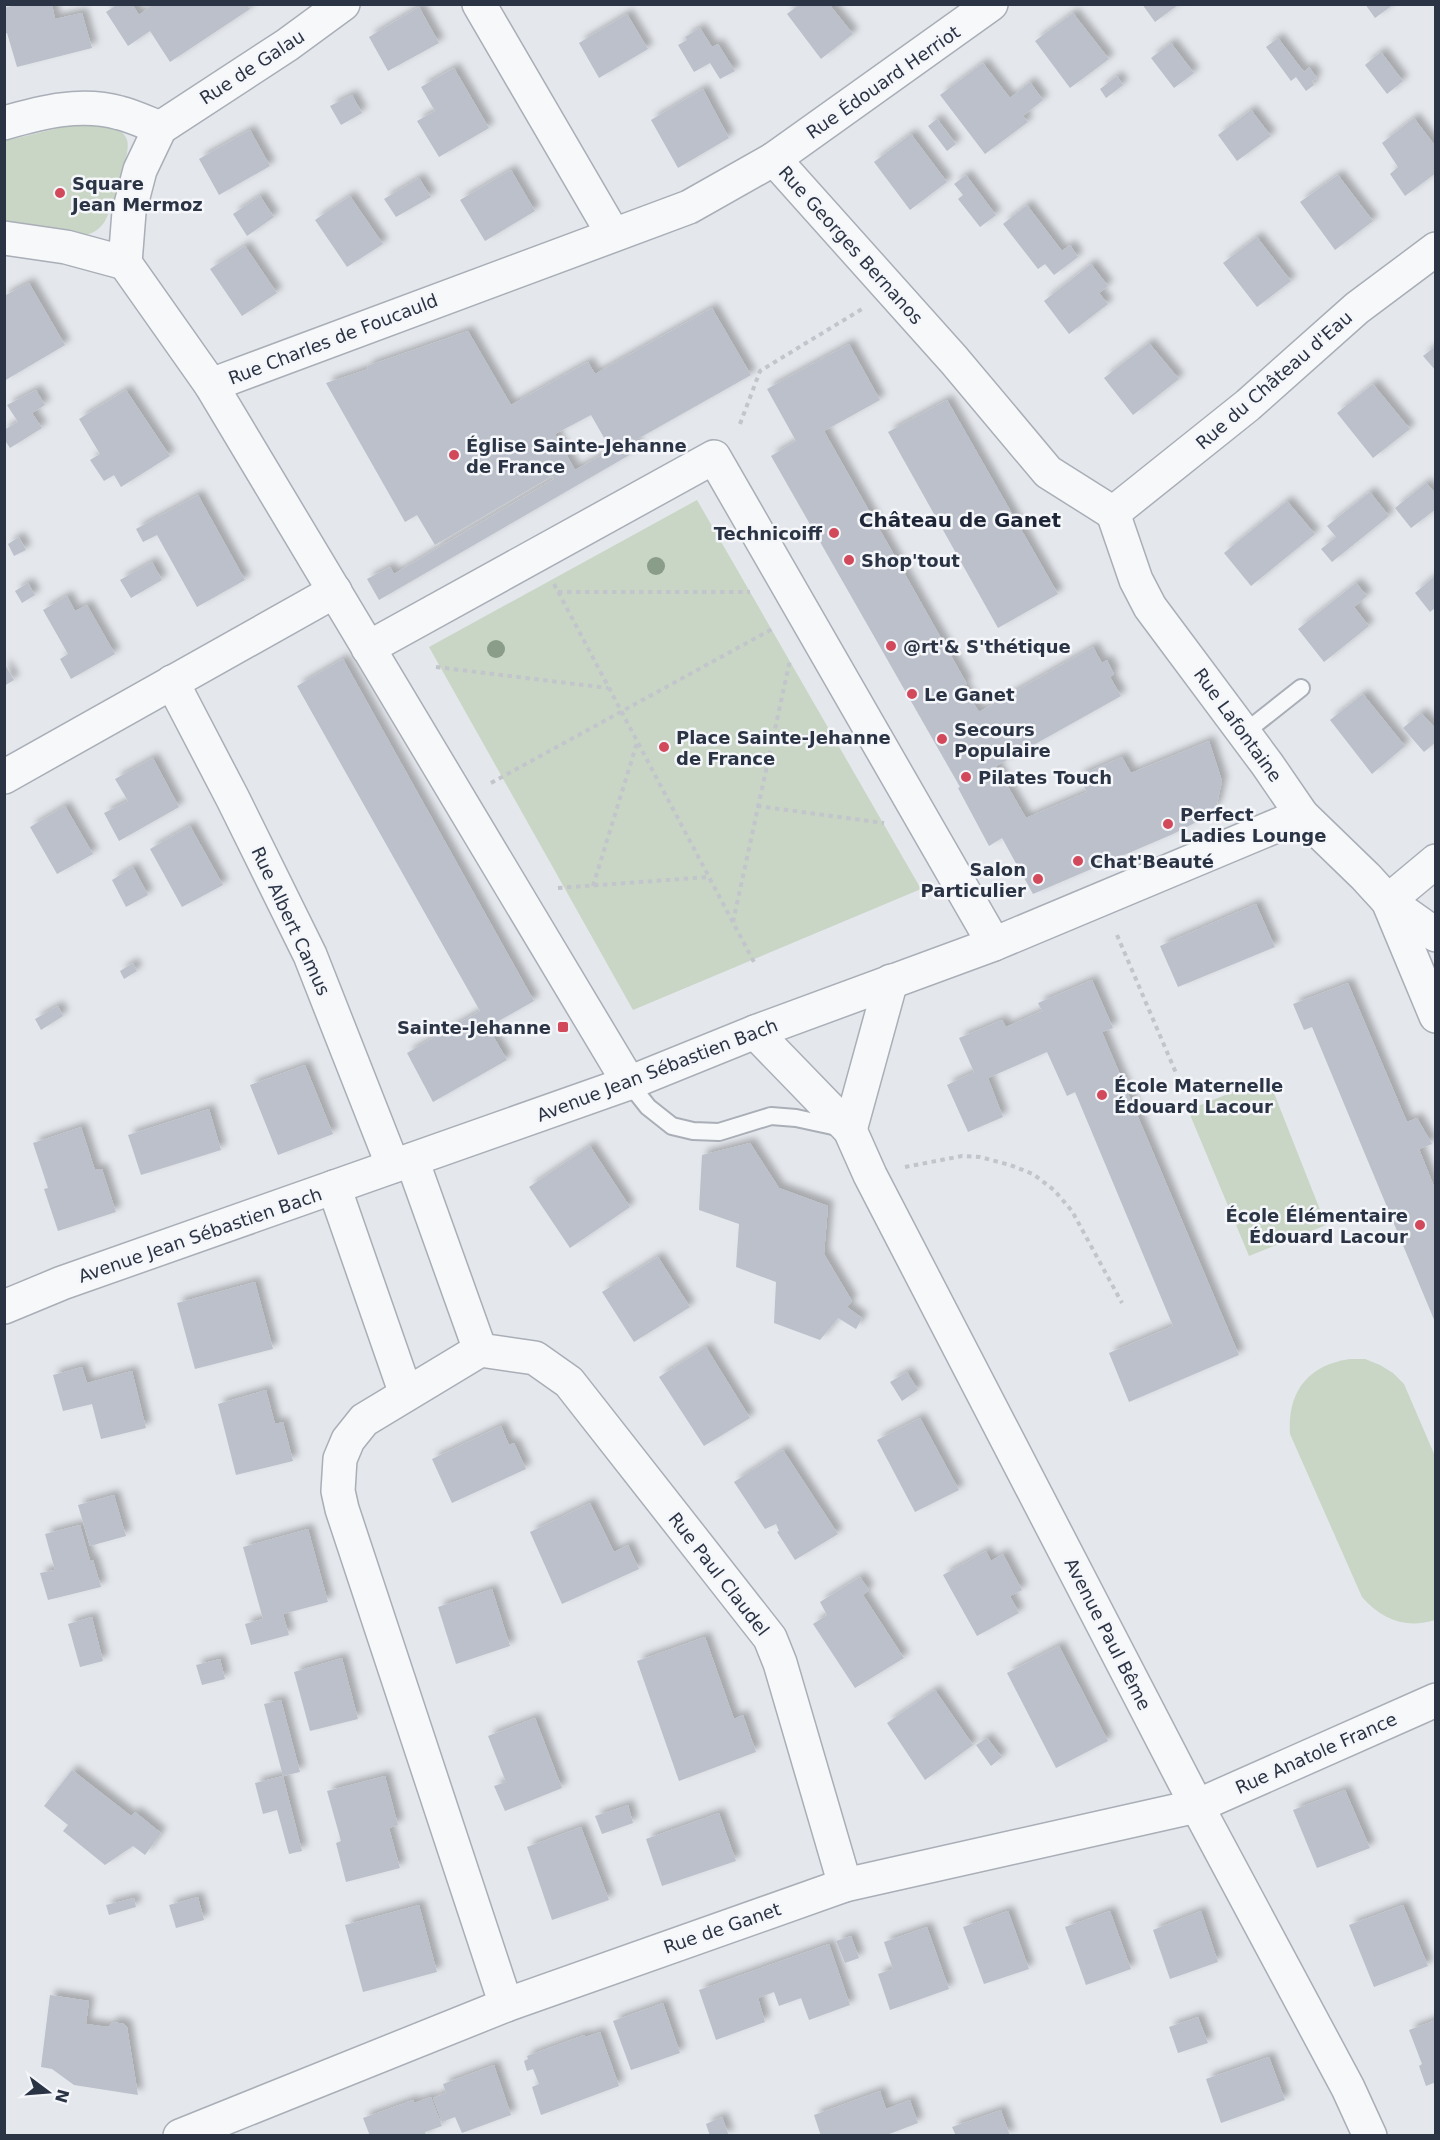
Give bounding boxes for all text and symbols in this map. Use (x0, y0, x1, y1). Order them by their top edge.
street label: Rue Édouard Herriot (802, 21, 964, 143)
street label: Rue de Galau (196, 25, 308, 109)
street label: Rue Georges Bernanos (774, 162, 928, 328)
place label: Square Jean Mermoz (70, 173, 203, 215)
marker: Square Jean Mermoz (53, 186, 67, 200)
street label: Rue Charles de Foucauld (225, 289, 441, 389)
street label: Rue du Château d'Eau (1192, 306, 1356, 454)
place label: Église Sainte-Jehanne de France (466, 435, 687, 477)
marker: Église Sainte-Jehanne de France (447, 448, 461, 462)
district label: Château de Ganet (859, 508, 1062, 532)
place label: Technicoiff (714, 523, 822, 544)
marker: Technicoiff (827, 526, 841, 540)
place label: Shop'tout (861, 550, 960, 571)
marker: Shop'tout (842, 553, 856, 567)
place label: @rt'& S'thétique (903, 636, 1071, 657)
marker: @rt'& S'thétique (884, 639, 898, 653)
street label: Rue Lafontaine (1190, 664, 1286, 786)
place label: Le Ganet (924, 684, 1015, 705)
marker: Le Ganet (905, 687, 919, 701)
place label: Secours Populaire (954, 719, 1051, 761)
place label: Place Sainte-Jehanne de France (676, 727, 891, 769)
marker: Secours Populaire (935, 732, 949, 746)
marker: Place Sainte-Jehanne de France (657, 740, 671, 754)
place label: Pilates Touch (978, 767, 1112, 788)
marker: Pilates Touch (959, 770, 973, 784)
place label: Perfect Ladies Lounge (1180, 804, 1326, 846)
marker: Perfect Ladies Lounge (1161, 817, 1175, 831)
street label: Rue Albert Camus (247, 843, 335, 999)
place label: Chat'Beauté (1090, 851, 1214, 872)
marker: Chat'Beauté (1071, 854, 1085, 868)
place label: Salon Particulier (921, 859, 1026, 901)
marker: Salon Particulier (1031, 872, 1045, 886)
street label: Avenue Jean Sébastien Bach (534, 1014, 780, 1126)
place label: Sainte-Jehanne (397, 1017, 551, 1038)
marker: Sainte-Jehanne (556, 1020, 570, 1034)
place label: École Maternelle Édouard Lacour (1114, 1075, 1283, 1117)
marker: École Maternelle Édouard Lacour (1095, 1088, 1109, 1102)
street label: Avenue Jean Sébastien Bach (75, 1183, 325, 1287)
place label: École Élémentaire Édouard Lacour (1226, 1205, 1408, 1247)
marker: École Élémentaire Édouard Lacour (1413, 1218, 1427, 1232)
street label: Rue Paul Claudel (664, 1508, 774, 1640)
street label: Avenue Paul Bême (1061, 1554, 1155, 1714)
street label: Rue Anatole France (1232, 1708, 1400, 1798)
street label: Rue de Ganet (661, 1898, 783, 1958)
north arrow (18, 2062, 78, 2122)
text: N (51, 2087, 73, 2105)

